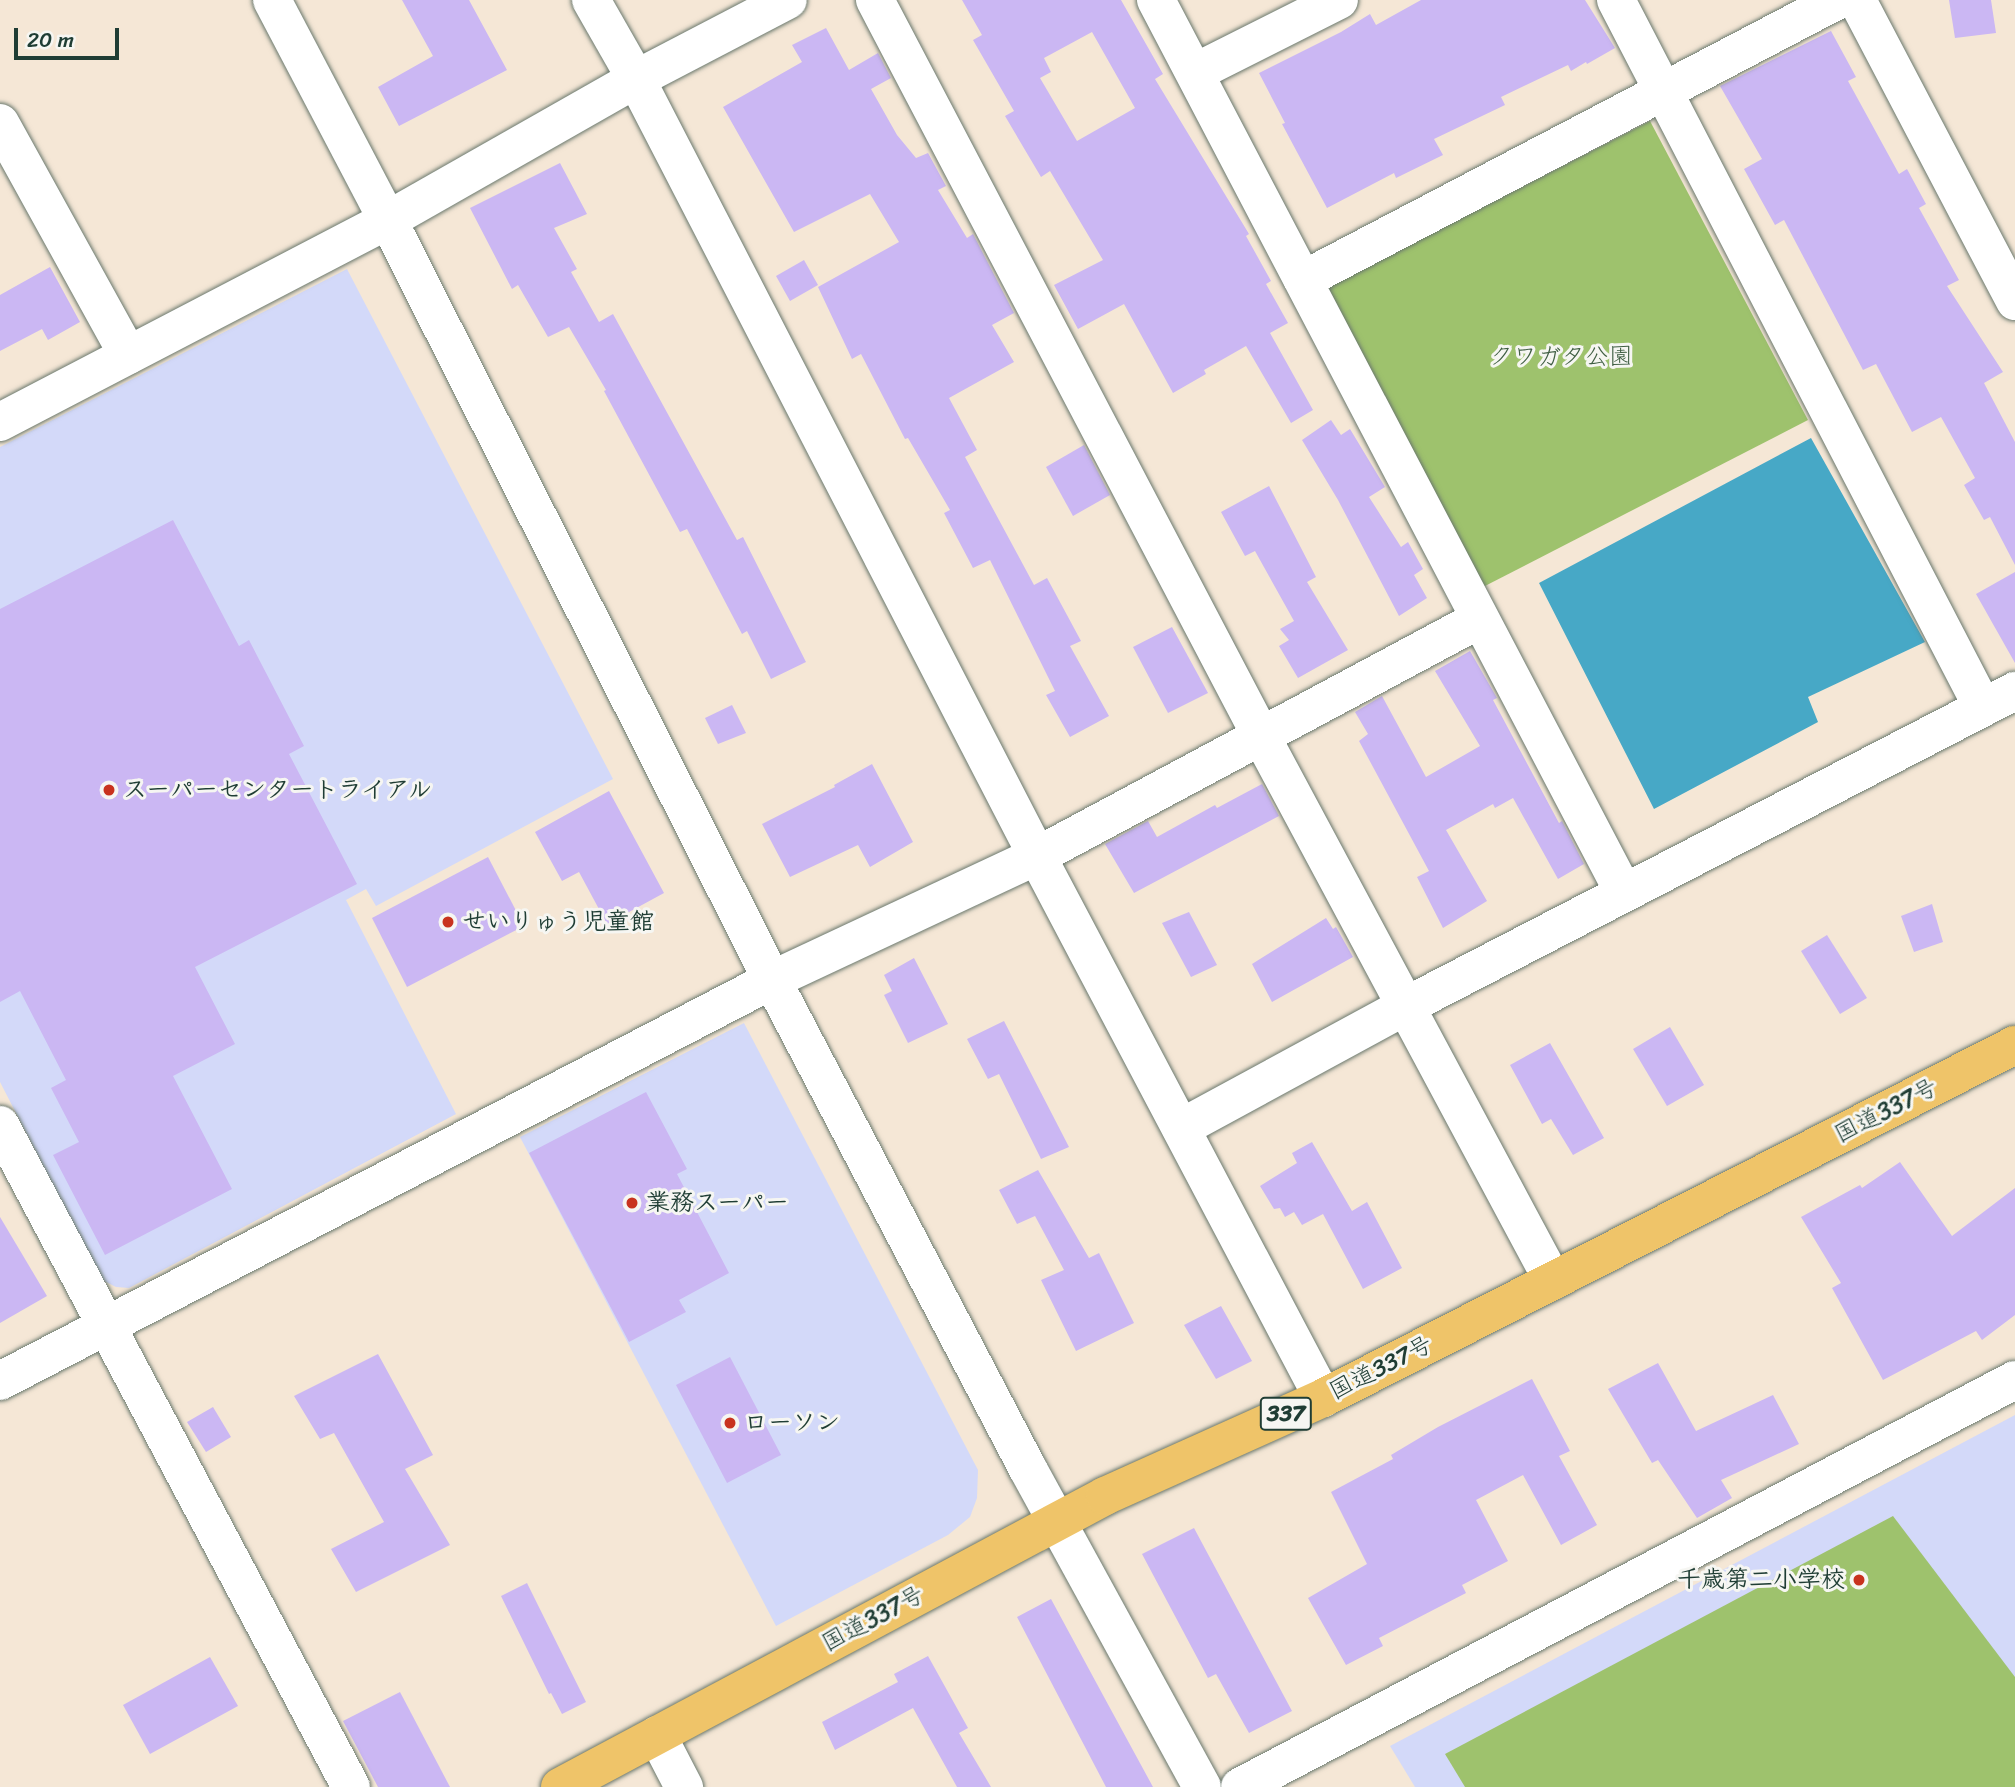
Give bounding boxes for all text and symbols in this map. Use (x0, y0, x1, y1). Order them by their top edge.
scale bar (18, 14, 122, 58)
text: 20 m (27, 21, 74, 59)
park label: クワガタ公園 (1489, 343, 1633, 371)
place label: スーパーセンタートライアル (123, 776, 434, 804)
marker: スーパーセンタートライアル (101, 782, 117, 798)
place label: せいりゅう児童館 (462, 908, 654, 936)
marker: せいりゅう児童館 (440, 914, 456, 930)
street label: 国道337号 (1830, 1073, 1942, 1149)
place label: 業務スーパー (646, 1189, 789, 1217)
marker: 業務スーパー (624, 1195, 640, 1211)
street label: 国道337号 (1325, 1330, 1437, 1406)
road number: 337 (1260, 1394, 1312, 1434)
place label: ローソン (744, 1409, 840, 1437)
marker: ローソン (722, 1415, 738, 1431)
place label: 千歳第二小学校 (1677, 1566, 1845, 1594)
marker: 千歳第二小学校 (1851, 1572, 1867, 1588)
street label: 国道337号 (817, 1580, 929, 1658)

